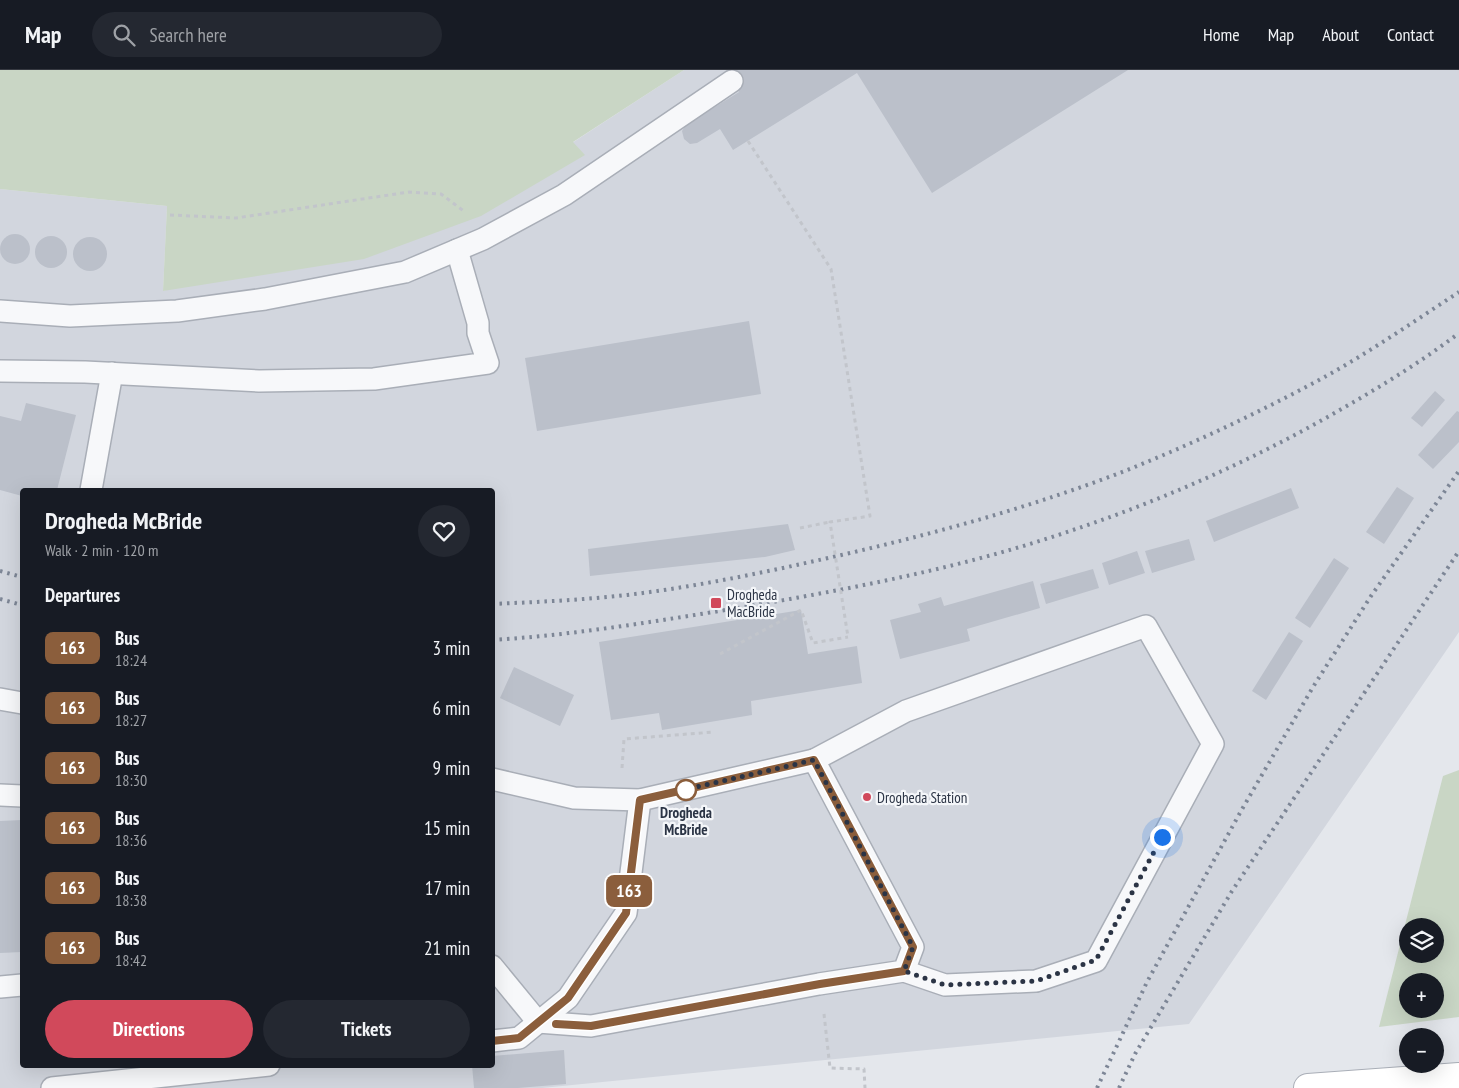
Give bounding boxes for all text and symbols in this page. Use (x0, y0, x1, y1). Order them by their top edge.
search box (92, 12, 442, 57)
text: Map (25, 19, 62, 50)
icon: search (110, 21, 138, 49)
text: Search here (150, 23, 227, 47)
text: Home (1203, 23, 1240, 46)
text: Map (1268, 23, 1294, 46)
text: About (1322, 23, 1359, 46)
text: Contact (1387, 23, 1434, 46)
text: Drogheda McBride (45, 505, 202, 536)
button: heart (418, 505, 470, 557)
text: Walk · 2 min · 120 m (45, 540, 158, 560)
text: Departures (45, 583, 120, 607)
place label: Drogheda MacBride (727, 585, 777, 621)
marker: Drogheda MacBride (709, 596, 723, 610)
text: Bus (115, 626, 139, 650)
text: 163 (60, 636, 85, 659)
text: 3 min (433, 636, 470, 660)
text: 18:24 (115, 650, 147, 670)
text: Bus (115, 686, 139, 710)
text: 163 (60, 696, 85, 719)
text: 6 min (433, 696, 470, 720)
text: 18:27 (115, 710, 147, 730)
text: Bus (115, 746, 139, 770)
text: 163 (60, 756, 85, 779)
text: 9 min (433, 756, 470, 780)
text: 18:30 (115, 770, 147, 790)
marker: Drogheda McBride (675, 779, 697, 801)
place label: Drogheda Station (877, 788, 967, 807)
marker: Drogheda Station (861, 791, 873, 803)
place label: Drogheda McBride (660, 803, 712, 839)
text: Bus (115, 806, 139, 830)
text: 163 (60, 816, 85, 839)
text: 15 min (424, 816, 470, 840)
your location (1150, 825, 1175, 850)
text: 18:36 (115, 830, 147, 850)
text: Bus (115, 866, 139, 890)
line badge: 163 (600, 875, 658, 907)
text: 163 (60, 876, 85, 899)
text: 17 min (425, 876, 470, 900)
text: 163 (616, 879, 642, 902)
text: 18:38 (115, 890, 147, 910)
map controls (1399, 918, 1444, 1073)
button: layers (1399, 918, 1444, 963)
text: Bus (115, 926, 139, 950)
text: 163 (60, 936, 85, 959)
text: 21 min (424, 936, 470, 960)
text: 18:42 (115, 950, 147, 970)
button: + (1399, 973, 1444, 1018)
button: Directions (45, 1000, 253, 1058)
button: Tickets (263, 1000, 470, 1058)
button: − (1399, 1028, 1444, 1073)

